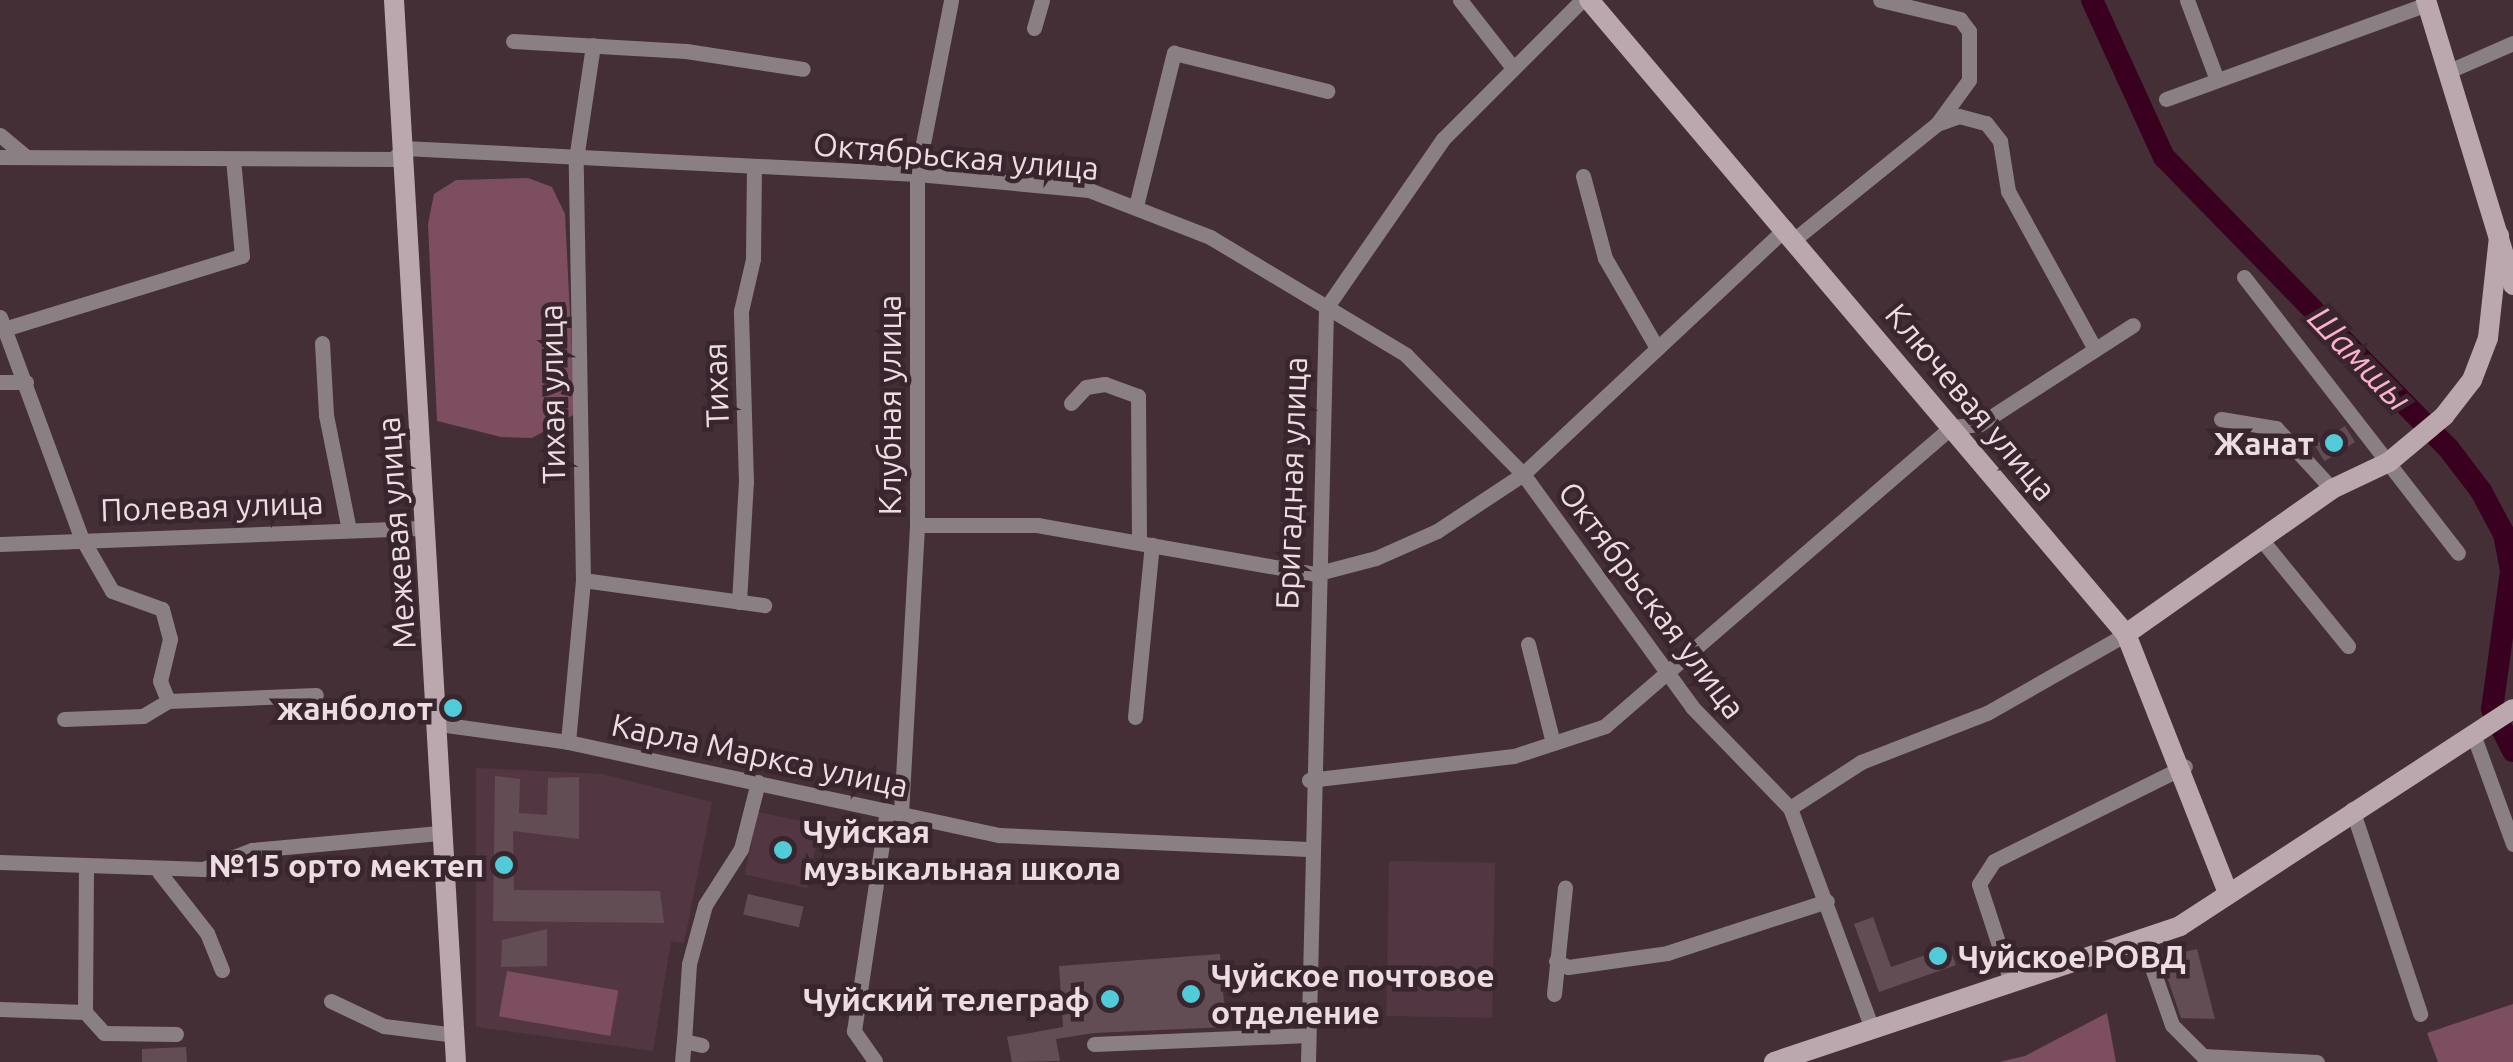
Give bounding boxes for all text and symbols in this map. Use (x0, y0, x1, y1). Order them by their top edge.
street label: Октябрьская улица (812, 124, 1100, 188)
street label: Клубная улица (870, 295, 908, 515)
street label: Ключевая улица (1878, 296, 2064, 508)
water label: Шамшы (2300, 297, 2420, 419)
street label: Тихая улица (531, 304, 573, 484)
street label: Тихая (695, 342, 737, 428)
street label: Бригадная улица (1267, 356, 1315, 610)
street label: Межевая улица (369, 416, 423, 650)
place label: Жанат (2214, 424, 2314, 462)
marker: Жанат (2323, 432, 2345, 454)
street label: Октябрьская улица (1550, 474, 1754, 726)
street label: Полевая улица (100, 483, 324, 529)
place label: жанболот (277, 689, 433, 727)
marker: жанболот (442, 697, 464, 719)
street label: Карла Маркса улица (608, 705, 912, 805)
place label: Чуйская музыкальная школа (803, 813, 1121, 888)
marker: Чуйская музыкальная школа (772, 839, 794, 861)
place label: №15 орто мектеп (209, 846, 484, 884)
marker: №15 орто мектеп (493, 854, 515, 876)
place label: Чуйское РОВД (1958, 937, 2186, 975)
marker: Чуйское РОВД (1927, 945, 1949, 967)
place label: Чуйское почтовое отделение (1211, 957, 1495, 1032)
place label: Чуйский телеграф (803, 980, 1090, 1018)
marker: Чуйское почтовое отделение (1180, 983, 1202, 1005)
marker: Чуйский телеграф (1099, 988, 1121, 1010)

